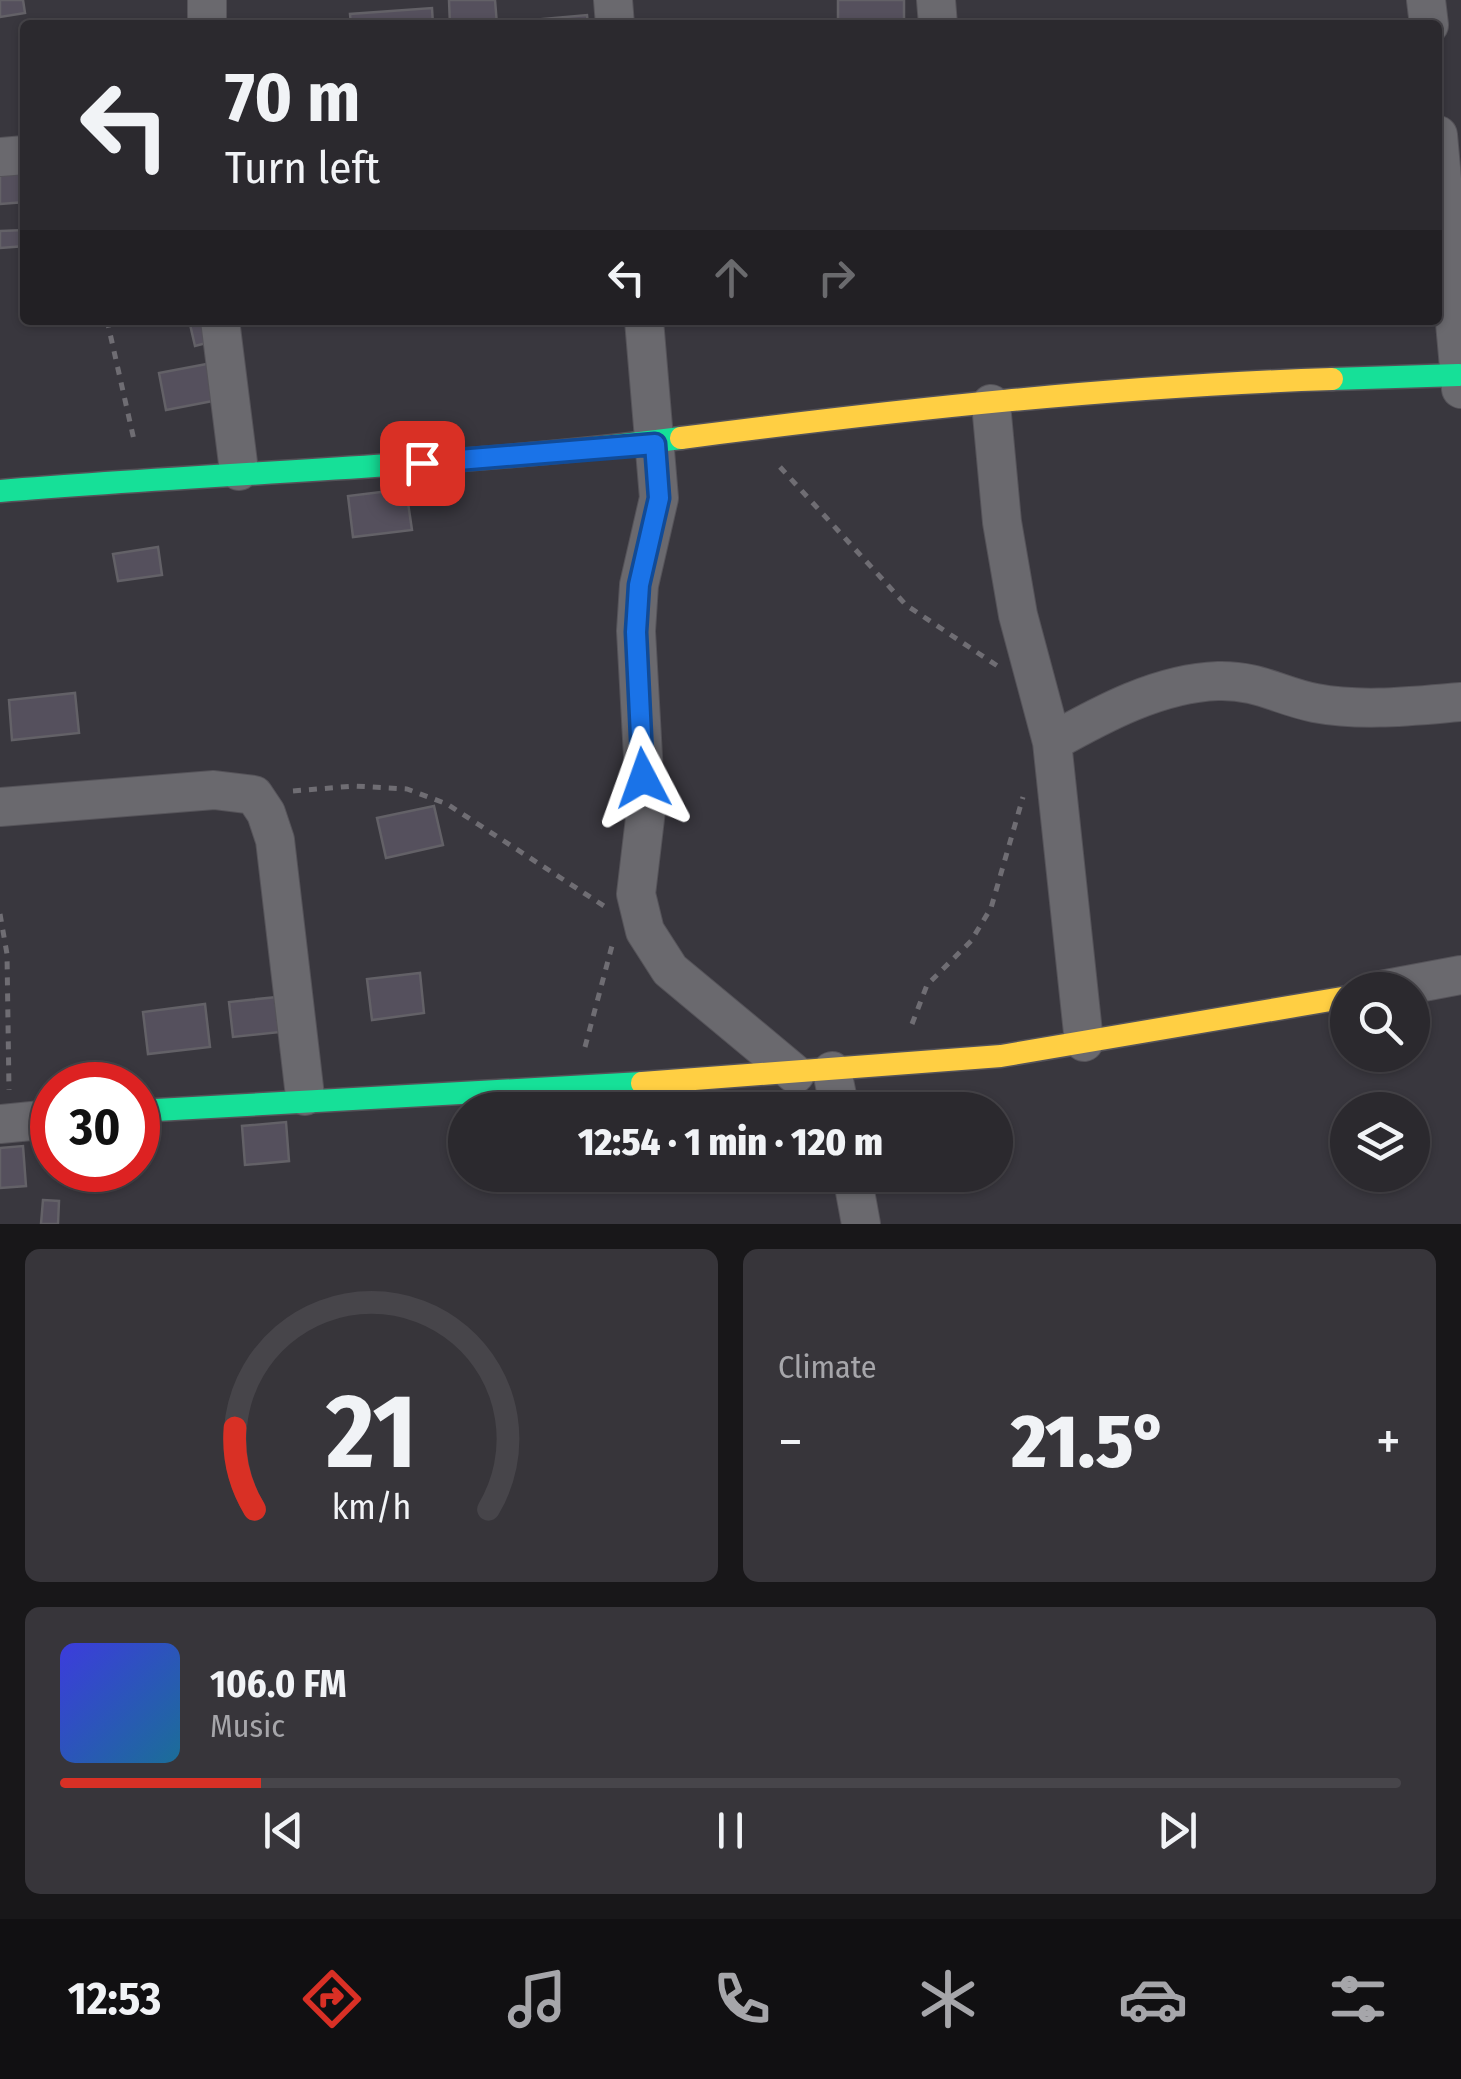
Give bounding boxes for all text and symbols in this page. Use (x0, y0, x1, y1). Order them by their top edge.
text: 70 m (225, 56, 360, 140)
icon: left (60, 60, 190, 190)
text: Turn left (225, 141, 380, 195)
icon: left (599, 250, 654, 305)
icon: ahead (704, 250, 759, 305)
icon: right (809, 250, 864, 305)
pin (380, 421, 465, 506)
icon: arrive (395, 436, 450, 491)
position arrow (591, 726, 695, 830)
map controls (1330, 972, 1430, 1192)
button: search (1330, 972, 1430, 1072)
speed limit sign: 30 (30, 1062, 160, 1192)
button: layers (1330, 1092, 1430, 1192)
text: 12:54 · 1 min · 120 m (578, 1119, 883, 1165)
text: Climate (778, 1348, 877, 1386)
text: 21 (325, 1370, 417, 1495)
text: 21.5° (1011, 1397, 1168, 1487)
text: − (778, 1409, 803, 1475)
text: + (1376, 1409, 1401, 1475)
text: km/h (332, 1486, 411, 1528)
text: 106.0 FM (210, 1661, 347, 1707)
text: Music (210, 1707, 285, 1745)
icon: previous (256, 1803, 311, 1858)
icon: pause (703, 1803, 758, 1858)
icon: next (1150, 1803, 1205, 1858)
icon: directions (297, 1964, 367, 2034)
icon: music (502, 1964, 572, 2034)
icon: phone (707, 1964, 777, 2034)
icon: climate (913, 1964, 983, 2034)
icon: car (1118, 1964, 1188, 2034)
icon: filters (1323, 1964, 1393, 2034)
text: 12:53 (68, 1972, 161, 2026)

